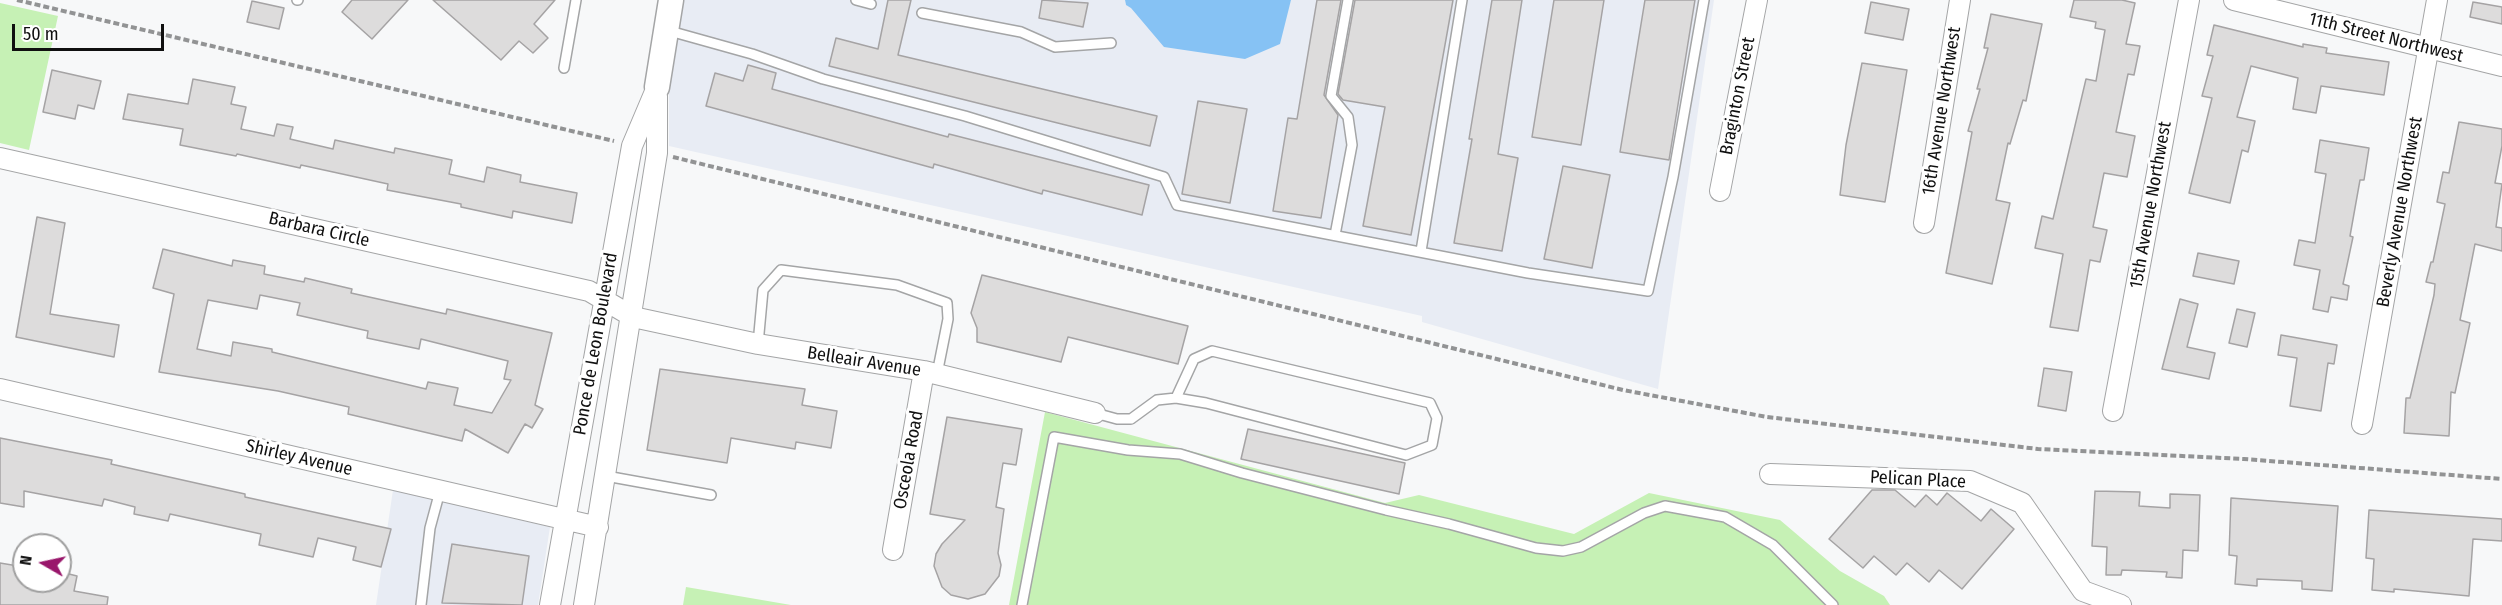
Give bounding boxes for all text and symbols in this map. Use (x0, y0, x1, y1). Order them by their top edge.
street label: 11th Street Northwest (2307, 8, 2465, 68)
scale bar (15, 12, 166, 50)
text: 50 m (23, 23, 59, 45)
street label: 16th Avenue Northwest (1918, 25, 1966, 197)
street label: Braginton Street (1716, 35, 1760, 157)
street label: Beverly Avenue Northwest (2373, 115, 2427, 309)
street label: 15th Avenue Northwest (2126, 120, 2176, 290)
street label: Barbara Circle (267, 208, 371, 252)
street label: Ponce de Leon Boulevard (569, 251, 623, 437)
street label: Belleair Avenue (806, 342, 922, 382)
street label: Osceola Road (890, 409, 928, 511)
street label: Shirley Avenue (243, 435, 355, 481)
street label: Pelican Place (1869, 467, 1967, 493)
north arrow (12, 533, 72, 593)
text: N (16, 554, 36, 567)

